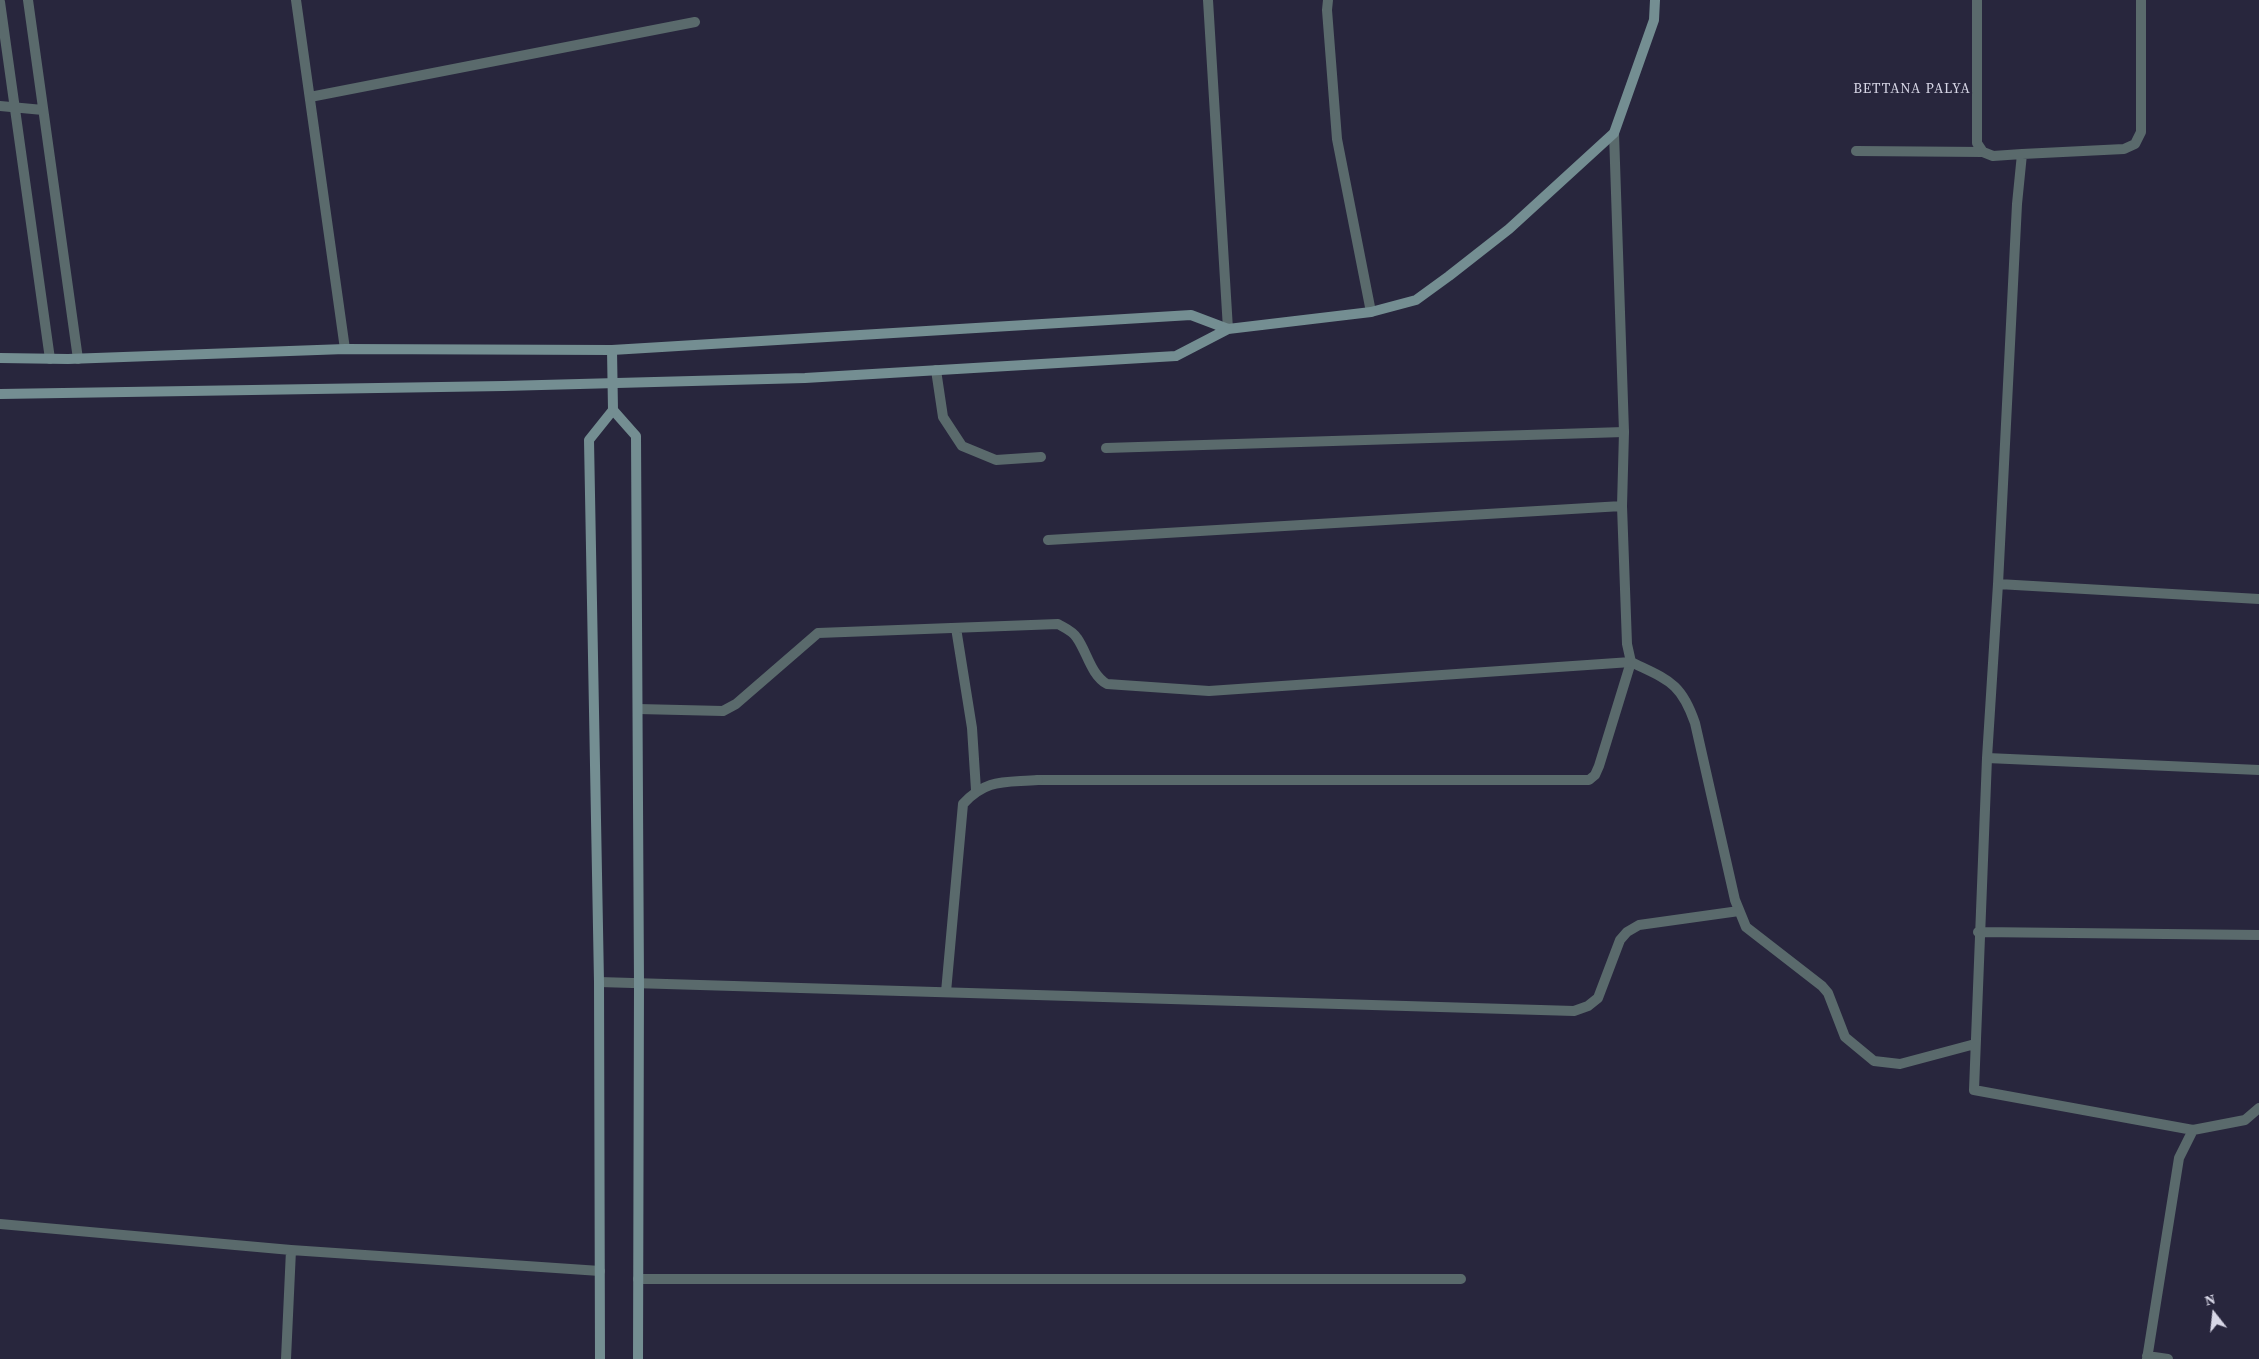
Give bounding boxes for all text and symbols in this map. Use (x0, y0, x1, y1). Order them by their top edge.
district label: BETTANA PALYA (1852, 81, 1972, 97)
north arrow (2189, 1289, 2239, 1339)
text: N (2202, 1289, 2218, 1311)

